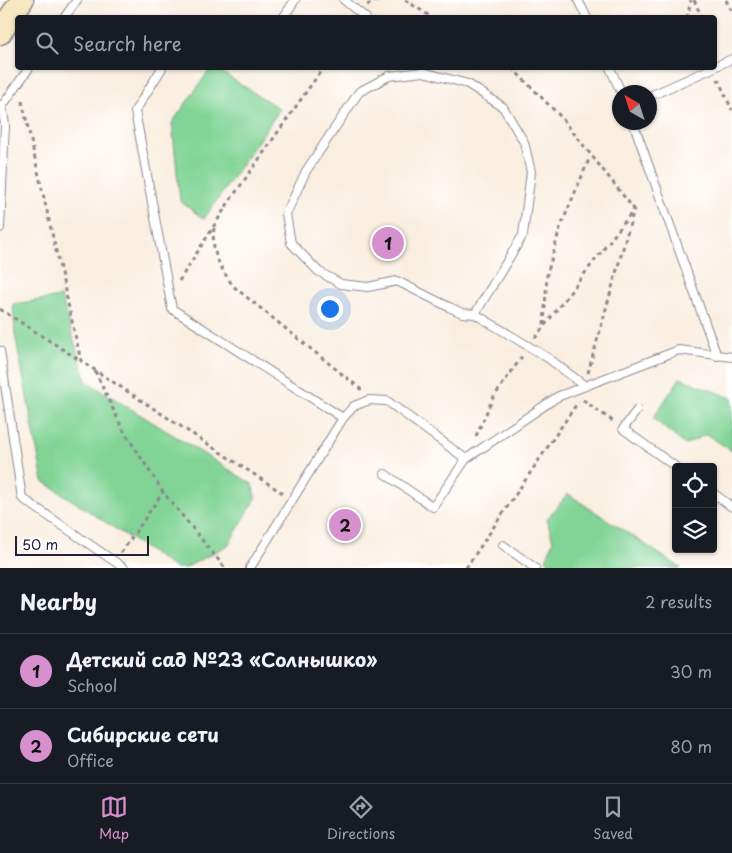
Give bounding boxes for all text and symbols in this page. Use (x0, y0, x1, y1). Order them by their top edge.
search box (15, 15, 717, 70)
icon: search (33, 29, 61, 57)
text: Search here (73, 29, 182, 57)
north arrow (612, 85, 657, 130)
pin: 1 (372, 224, 404, 262)
your location (317, 296, 343, 322)
map controls (672, 463, 717, 553)
button: locate (672, 463, 717, 508)
pin: 2 (329, 506, 361, 544)
button: layers (672, 508, 717, 553)
scale bar (15, 533, 149, 556)
text: 50 m (22, 534, 58, 555)
text: Nearby (20, 585, 97, 617)
text: 2 results (645, 589, 712, 613)
text: Детский сад №23 «Солнышко» (67, 645, 377, 673)
text: 1 (32, 659, 40, 683)
text: 30 m (670, 659, 712, 683)
text: School (67, 673, 117, 697)
text: Сибирские сети (67, 720, 219, 748)
text: 2 (30, 734, 42, 758)
text: 80 m (670, 734, 712, 758)
text: Office (67, 748, 114, 772)
tab: Map (99, 793, 129, 844)
tab: Directions (327, 793, 395, 844)
tab: Saved (593, 793, 633, 844)

